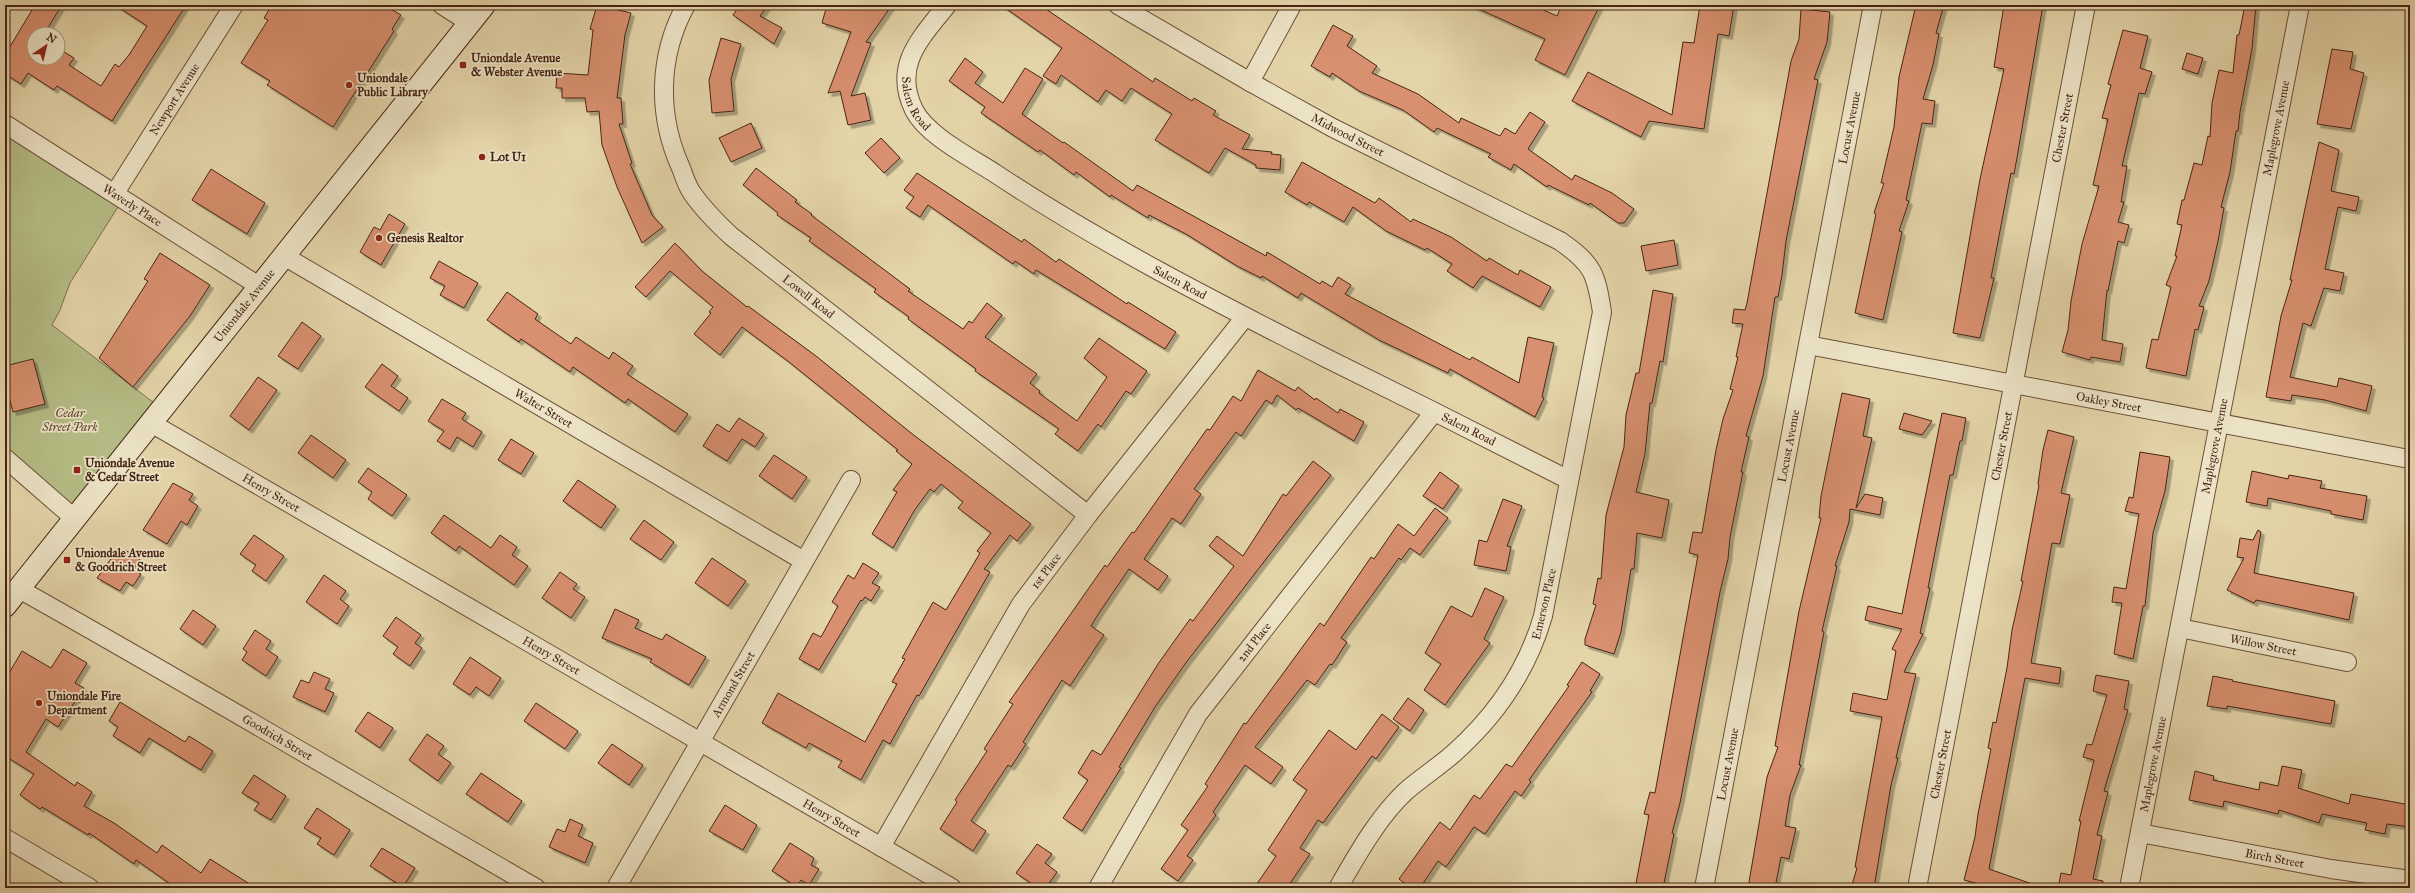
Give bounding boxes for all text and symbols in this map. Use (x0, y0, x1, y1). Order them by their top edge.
north arrow (26, 26, 66, 66)
text: N (44, 30, 60, 47)
place label: Uniondale Avenue & Webster Avenue (471, 51, 562, 79)
marker: Uniondale Avenue & Webster Avenue (458, 60, 468, 70)
street label: Newport Avenue (146, 61, 202, 138)
place label: Uniondale Public Library (357, 71, 429, 100)
street label: Salem Road (899, 76, 934, 134)
street label: Maplegrove Avenue (2260, 79, 2292, 177)
marker: Uniondale Public Library (344, 80, 354, 90)
street label: Locust Avenue (1836, 90, 1863, 165)
street label: Chester Street (2049, 91, 2076, 164)
street label: Midwood Street (1309, 110, 1387, 160)
place label: Lot U1 (490, 150, 526, 164)
marker: Lot U1 (477, 152, 487, 162)
street label: Waverly Place (100, 181, 164, 229)
place label: Genesis Realtor (387, 231, 464, 245)
marker: Genesis Realtor (374, 233, 384, 243)
street label: Salem Road (1151, 262, 1209, 302)
street label: Uniondale Avenue (211, 266, 278, 345)
street label: Lowell Road (780, 272, 837, 321)
street label: Walter Street (512, 386, 576, 431)
street label: Oakley Street (2075, 389, 2143, 415)
street label: Maplegrove Avenue (2198, 397, 2231, 495)
park label: Cedar Street Park (41, 406, 98, 434)
street label: Locust Avenue (1775, 408, 1802, 484)
street label: Chester Street (1988, 409, 2015, 482)
street label: Salem Road (1439, 410, 1498, 449)
place label: Uniondale Avenue & Cedar Street (85, 456, 174, 484)
marker: Uniondale Avenue & Cedar Street (72, 465, 82, 475)
street label: Henry Street (240, 471, 303, 515)
place label: Uniondale Avenue & Goodrich Street (75, 546, 167, 574)
street label: 1st Place (1028, 550, 1064, 591)
marker: Uniondale Avenue & Goodrich Street (62, 555, 72, 565)
street label: Emerson Place (1529, 567, 1559, 641)
street label: 2nd Place (1234, 619, 1274, 665)
street label: Willow Street (2229, 631, 2299, 659)
street label: Henry Street (520, 633, 583, 678)
street label: Armond Street (708, 648, 758, 721)
place label: Uniondale Fire Department (47, 689, 121, 718)
marker: Uniondale Fire Department (34, 698, 44, 708)
street label: Goodrich Street (240, 711, 316, 764)
street label: Maplegrove Avenue (2137, 715, 2169, 813)
street label: Locust Avenue (1714, 727, 1741, 802)
street label: Chester Street (1927, 728, 1954, 800)
street label: Henry Street (800, 796, 864, 841)
street label: Birch Street (2244, 846, 2306, 871)

